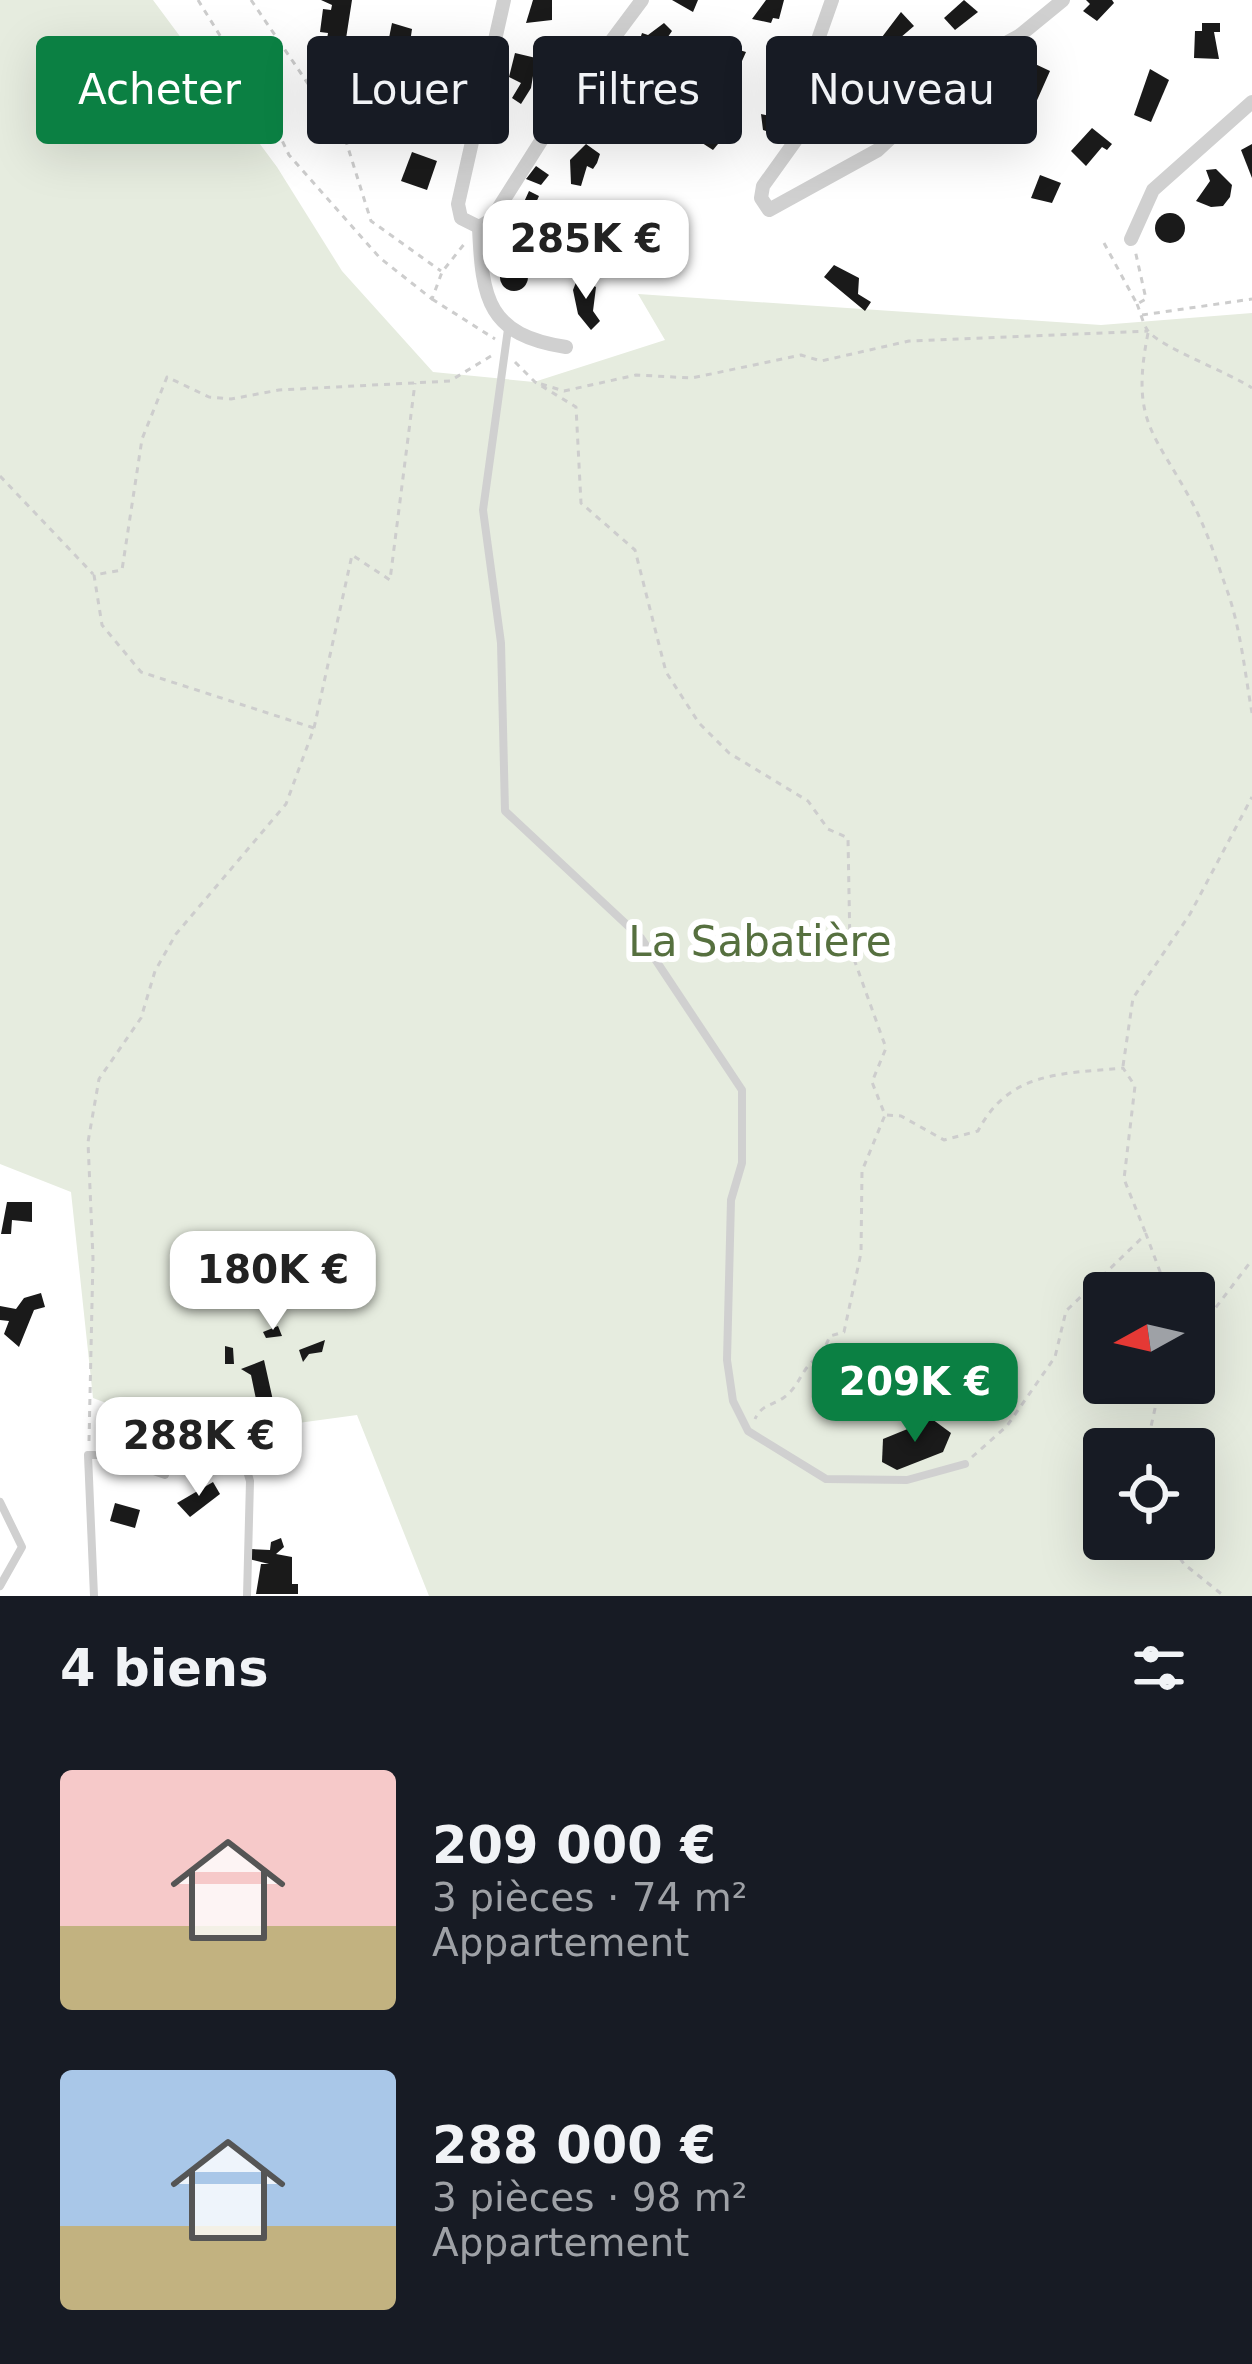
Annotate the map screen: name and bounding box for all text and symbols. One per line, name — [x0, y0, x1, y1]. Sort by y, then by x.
chip: Acheter — [36, 36, 283, 144]
chip: Louer — [307, 36, 509, 144]
chip: Filtres — [533, 36, 742, 144]
chip: Nouveau — [766, 36, 1037, 144]
pin: 285K € — [488, 200, 684, 302]
text: 285K € — [510, 216, 662, 261]
park label: La Sabatière — [628, 917, 892, 966]
pin: 180K € — [175, 1231, 371, 1333]
text: 180K € — [197, 1247, 349, 1292]
north arrow — [1083, 1272, 1215, 1404]
map controls — [1083, 1272, 1215, 1560]
pin: 209K € — [817, 1343, 1013, 1445]
text: 209K € — [839, 1359, 991, 1404]
pin: 288K € — [101, 1397, 297, 1499]
text: 288K € — [123, 1413, 275, 1458]
button: locate — [1083, 1428, 1215, 1560]
icon: filters — [1126, 1635, 1192, 1701]
text: 4 biens — [60, 1639, 268, 1698]
text: 209 000 € — [432, 1816, 716, 1875]
icon: home — [156, 1818, 300, 1962]
text: 3 pièces · 74 m² — [432, 1875, 747, 1920]
text: Appartement — [432, 1920, 689, 1965]
text: 288 000 € — [432, 2116, 716, 2175]
icon: home — [156, 2118, 300, 2262]
text: 3 pièces · 98 m² — [432, 2175, 747, 2220]
text: Appartement — [432, 2220, 689, 2265]

